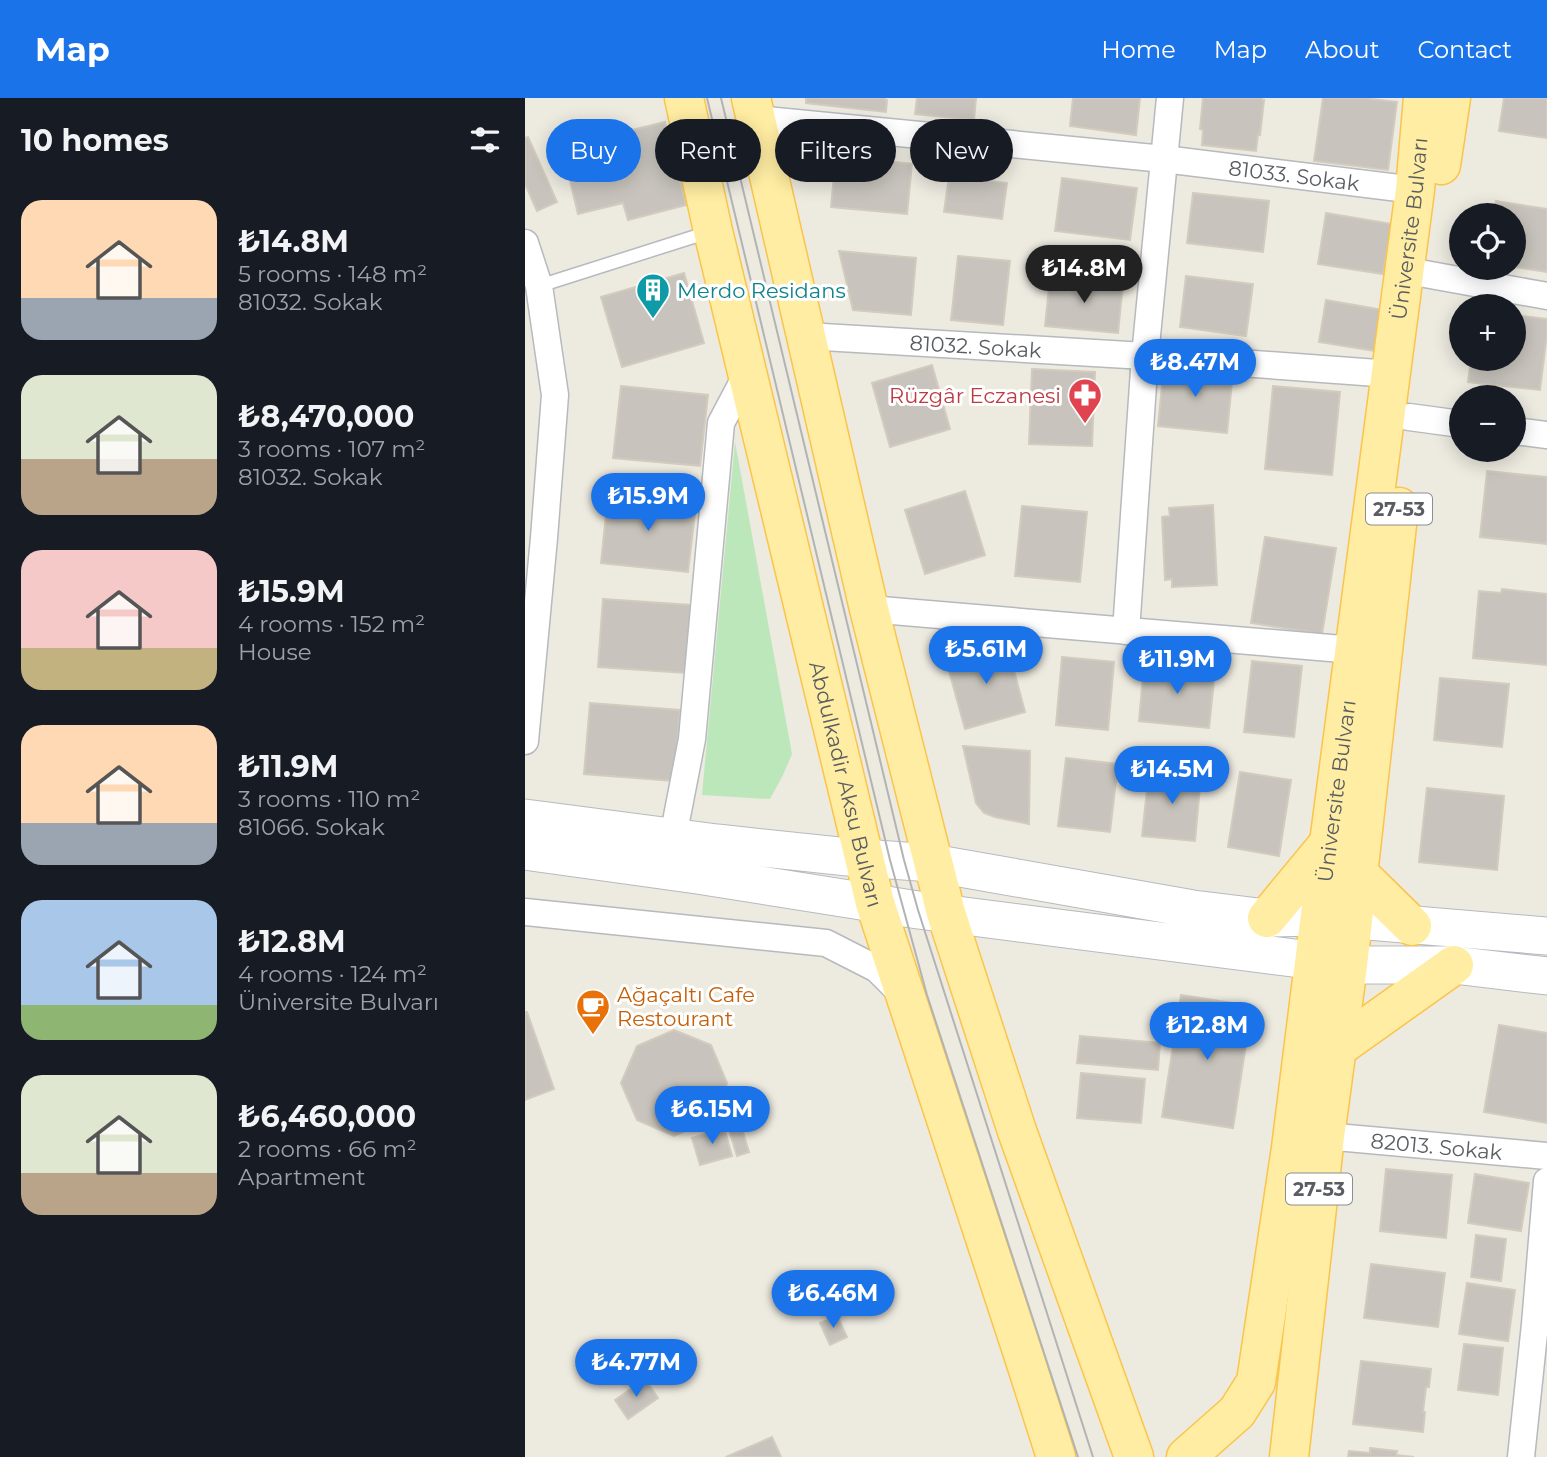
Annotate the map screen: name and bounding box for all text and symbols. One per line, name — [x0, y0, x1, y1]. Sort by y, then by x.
text: Map — [35, 29, 110, 69]
text: Home — [1101, 35, 1176, 64]
text: Map — [1214, 35, 1267, 64]
text: About — [1305, 35, 1379, 64]
text: Contact — [1417, 35, 1512, 64]
chip: Buy — [546, 119, 641, 182]
chip: Rent — [655, 119, 761, 182]
chip: Filters — [775, 119, 896, 182]
chip: New — [910, 119, 1013, 182]
icon: filters — [466, 121, 504, 159]
text: 10 homes — [21, 122, 169, 159]
street label: Üniversite Bulvarı — [1386, 136, 1432, 321]
street label: 81033. Sokak — [1227, 155, 1361, 196]
map controls — [1449, 203, 1526, 462]
button: locate — [1449, 203, 1526, 280]
text: ₺14.8M — [238, 223, 349, 260]
icon: home — [77, 228, 161, 312]
pin: ₺14.8M — [1027, 246, 1141, 305]
text: ₺14.8M — [1041, 254, 1127, 282]
text: 5 rooms · 148 m² — [238, 260, 427, 288]
building icon: Merdo Residans — [634, 271, 672, 320]
place label: Merdo Residans — [677, 278, 846, 303]
text: 81032. Sokak — [238, 288, 382, 316]
button: + — [1449, 294, 1526, 371]
street label: 81032. Sokak — [909, 330, 1043, 362]
pin: ₺8.47M — [1138, 340, 1252, 399]
text: ₺8.47M — [1150, 348, 1240, 376]
pharmacy icon: Rüzgâr Eczanesi — [1066, 376, 1104, 425]
place label: Rüzgâr Eczanesi — [889, 383, 1061, 408]
button: − — [1449, 385, 1526, 462]
text: ₺8,470,000 — [238, 398, 414, 435]
icon: home — [77, 403, 161, 487]
text: 3 rooms · 107 m² — [238, 435, 425, 463]
text: 81032. Sokak — [238, 463, 382, 491]
pin: ₺15.9M — [591, 474, 705, 533]
text: ₺15.9M — [607, 482, 689, 510]
road number: 27-53 — [1366, 494, 1432, 524]
text: ₺15.9M — [238, 573, 345, 610]
icon: home — [77, 578, 161, 662]
text: 4 rooms · 152 m² — [238, 610, 425, 638]
pin: ₺5.61M — [929, 626, 1043, 686]
text: ₺5.61M — [945, 635, 1027, 663]
pin: ₺11.9M — [1120, 636, 1234, 696]
text: House — [238, 638, 312, 666]
text: ₺11.9M — [1138, 645, 1216, 673]
street label: Abdulkadir Aksu Bulvarı — [805, 659, 888, 910]
street label: Üniversite Bulvarı — [1312, 698, 1360, 884]
pin: ₺14.5M — [1115, 746, 1229, 806]
text: ₺11.9M — [238, 748, 339, 785]
icon: home — [77, 753, 161, 837]
text: ₺14.5M — [1130, 755, 1214, 783]
text: 3 rooms · 110 m² — [238, 785, 420, 813]
text: 81066. Sokak — [238, 813, 385, 841]
text: ₺12.8M — [238, 923, 346, 960]
icon: home — [77, 928, 161, 1012]
text: 4 rooms · 124 m² — [238, 960, 427, 988]
place label: Ağaçaltı Cafe Restourant — [617, 982, 755, 1031]
cafe icon: Ağaçaltı Cafe Restourant — [574, 987, 612, 1036]
text: Üniversite Bulvarı — [238, 988, 439, 1016]
pin: ₺12.8M — [1150, 1002, 1264, 1062]
text: ₺12.8M — [1166, 1011, 1248, 1039]
pin: ₺6.15M — [655, 1086, 769, 1146]
text: ₺6.15M — [671, 1095, 753, 1123]
text: ₺6,460,000 — [238, 1098, 416, 1135]
icon: home — [77, 1103, 161, 1187]
street label: 82013. Sokak — [1370, 1128, 1504, 1164]
text: 2 rooms · 66 m² — [238, 1135, 417, 1163]
text: Apartment — [238, 1163, 366, 1191]
road number: 27-53 — [1286, 1174, 1352, 1204]
pin: ₺6.46M — [776, 1270, 890, 1330]
text: ₺6.46M — [788, 1279, 878, 1307]
pin: ₺4.77M — [579, 1340, 693, 1399]
text: ₺4.77M — [591, 1348, 681, 1376]

